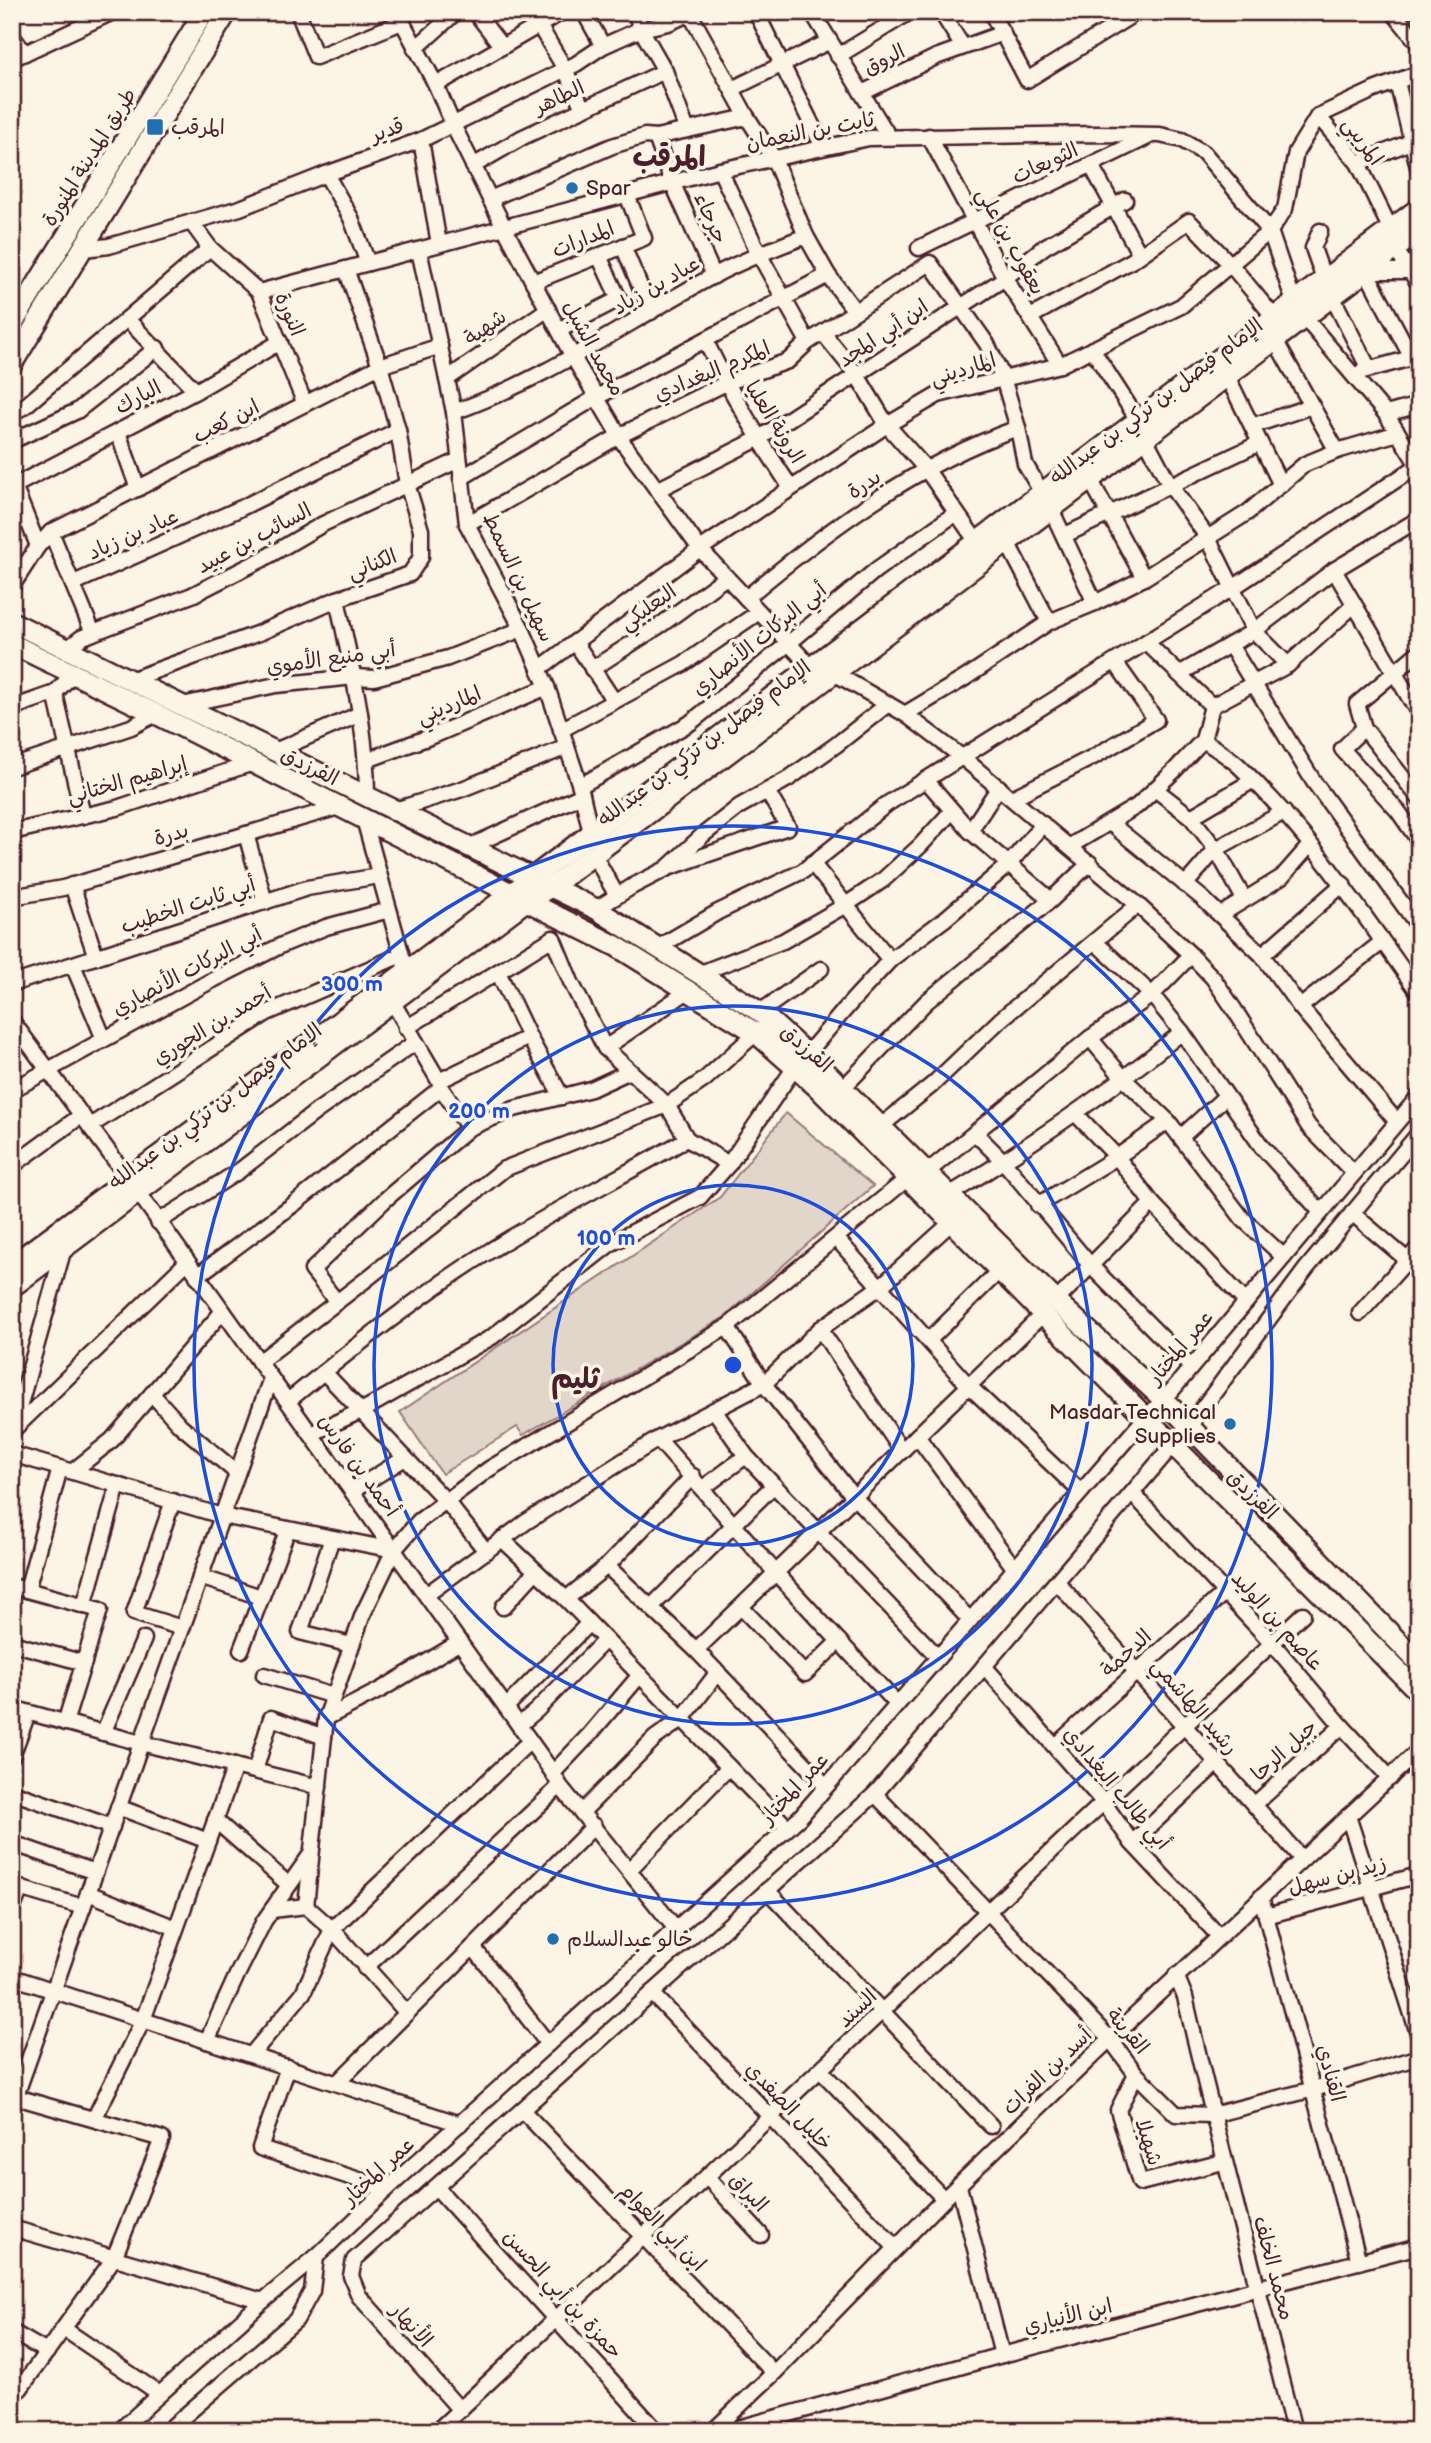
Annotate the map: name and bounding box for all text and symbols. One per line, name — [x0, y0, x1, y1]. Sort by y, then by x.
street label: الروق — [859, 39, 909, 80]
street label: الطاهر — [528, 75, 589, 121]
street label: طريق المدينة المنورة — [37, 84, 143, 232]
street label: ثابت بن النعمان — [744, 107, 877, 156]
street label: المريبي — [1332, 112, 1389, 174]
street label: قدير — [365, 113, 408, 149]
place label: المرقب — [171, 115, 225, 140]
marker: المرقب — [145, 117, 165, 137]
street label: الثويعات — [1008, 137, 1082, 190]
district label: المرقب — [632, 141, 706, 174]
place label: Spar — [586, 176, 631, 201]
marker: Spar — [564, 180, 580, 196]
street label: يعقوب بن علي — [966, 183, 1050, 302]
street label: جرجاء — [688, 189, 733, 248]
street label: المدارات — [548, 216, 618, 263]
street label: عباد بن زياد — [608, 251, 704, 320]
street label: النورة — [268, 289, 310, 340]
street label: ابن أبي المجد — [833, 294, 937, 378]
street label: محمد الشبل — [557, 296, 630, 401]
street label: شهية — [459, 304, 511, 351]
street label: الإمام فيصل بن تركي بن عبدالله — [1045, 313, 1272, 495]
street label: المكرم البغدادي — [650, 336, 775, 410]
street label: المارديني — [927, 348, 1001, 397]
street label: البارك — [111, 375, 166, 420]
street label: الرونة العليا — [739, 376, 810, 468]
street label: ابن كعب — [189, 394, 263, 449]
street label: بدرة — [843, 464, 886, 505]
street label: السائب بن عبيد — [193, 498, 316, 579]
street label: عباد بن زياد — [84, 503, 182, 565]
street label: سهيل بن السمط — [478, 508, 560, 646]
street label: الكناني — [344, 544, 403, 591]
street label: أبي البركات الأنصاري — [686, 576, 835, 706]
street label: البعلبكي — [615, 579, 685, 641]
street label: أبي منيع الأموي — [265, 635, 398, 686]
street label: الإمام فيصل بن تركي بن عبدالله — [593, 655, 820, 837]
street label: المارديني — [413, 681, 488, 736]
street label: الفرزدق — [277, 741, 343, 792]
street label: إبراهيم الختاني — [64, 751, 192, 815]
street label: بدرة — [151, 818, 192, 851]
street label: أبي ثابت الخطيب — [118, 872, 261, 945]
street label: أبي البركات الأنصاري — [107, 920, 269, 1027]
text: 300 m — [321, 972, 383, 997]
street label: أحمد بن الجوري — [148, 980, 277, 1072]
street label: الإمام فيصل بن تركي بن عبدالله — [104, 1018, 331, 1200]
street label: الفرزدق — [776, 1019, 838, 1078]
text: 200 m — [448, 1099, 510, 1124]
text: 100 m — [577, 1226, 635, 1251]
street label: عمر المختار — [1141, 1305, 1219, 1391]
centre of rings — [721, 1353, 745, 1377]
district label: ثليم — [551, 1363, 601, 1400]
place label: Masdar Technical Supplies — [1049, 1400, 1216, 1449]
street label: أحمد بن فارس — [313, 1409, 404, 1522]
marker: Masdar Technical Supplies — [1222, 1416, 1238, 1432]
street label: الفرزدق — [1222, 1464, 1283, 1525]
street label: عاصم بن الوليد — [1224, 1566, 1329, 1679]
street label: الدحمة — [1096, 1624, 1157, 1683]
street label: رشيد الهاشمي — [1141, 1653, 1243, 1764]
street label: جبل الرحا — [1246, 1714, 1322, 1786]
street label: أبي طالب البغدادي — [1053, 1722, 1175, 1859]
street label: عمر المختار — [753, 1747, 834, 1831]
street label: زيد بن سهل — [1285, 1850, 1389, 1901]
place label: خالو عبدالسلام — [567, 1927, 693, 1955]
marker: خالو عبدالسلام — [545, 1931, 561, 1947]
street label: السند — [832, 1984, 882, 2033]
street label: القرينة — [1101, 2003, 1154, 2060]
street label: أسد بن الفرات — [997, 2022, 1097, 2120]
street label: القنادي — [1309, 2042, 1350, 2105]
street label: خليل الصفدي — [739, 2057, 837, 2157]
street label: شهيلا — [1130, 2116, 1167, 2169]
street label: عمر المختار — [336, 2132, 420, 2212]
street label: البراق — [724, 2167, 773, 2217]
street label: ابن أبي العوام — [610, 2178, 711, 2281]
street label: محمد الخلف — [1248, 2213, 1299, 2323]
street label: حمزة بن أبي الحسن — [493, 2224, 627, 2368]
street label: ابن الأنباري — [1021, 2291, 1116, 2341]
street label: الأنهار — [384, 2295, 439, 2353]

